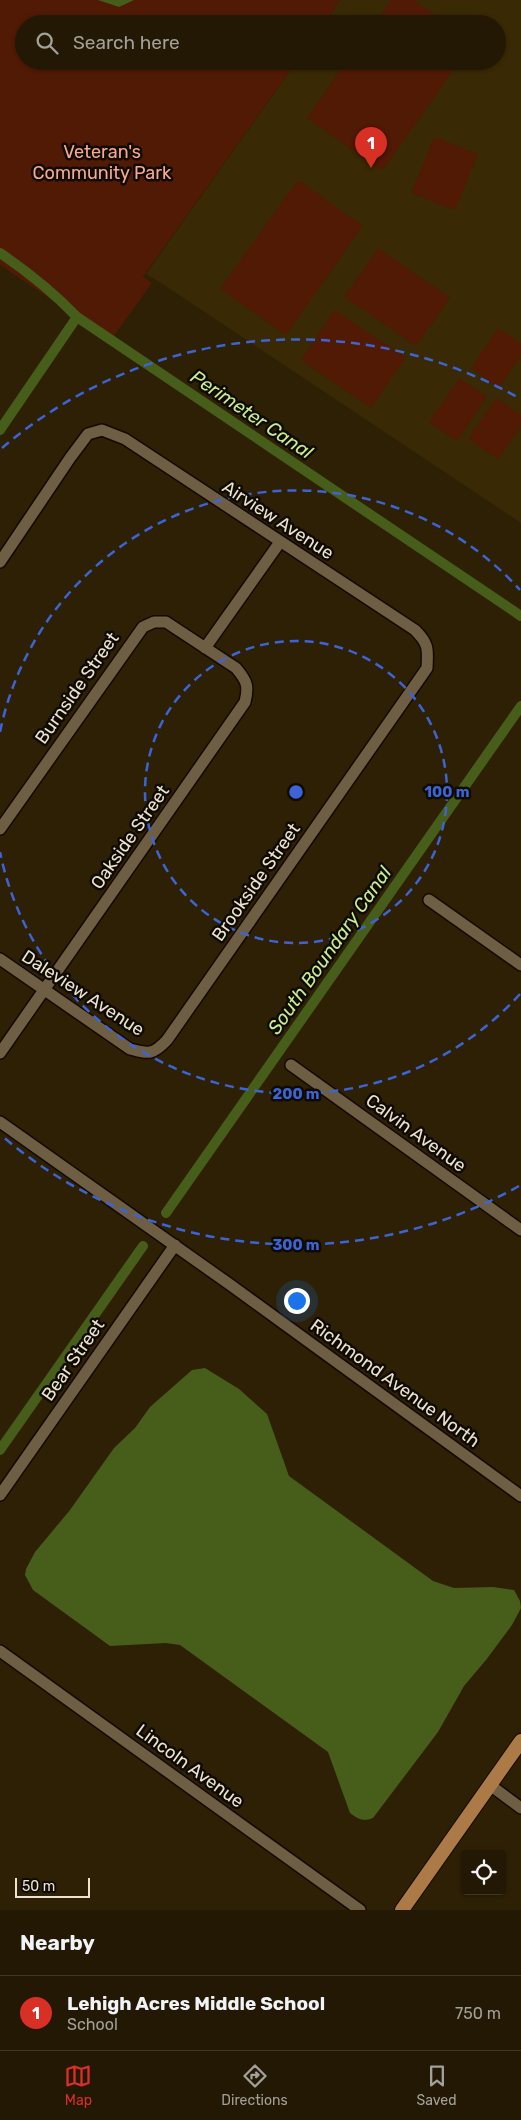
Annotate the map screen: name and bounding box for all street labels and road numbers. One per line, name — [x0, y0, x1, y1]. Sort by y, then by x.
street label: Airview Avenue — [218, 476, 338, 564]
street label: Burnside Street — [30, 628, 124, 748]
street label: Oakside Street — [86, 781, 174, 893]
street label: Brookside Street — [207, 819, 305, 945]
street label: Daleview Avenue — [18, 945, 148, 1041]
street label: Calvin Avenue — [362, 1089, 470, 1177]
street label: Richmond Avenue North — [306, 1314, 484, 1452]
street label: Bear Street — [37, 1315, 109, 1405]
street label: Lincoln Avenue — [132, 1720, 248, 1812]

